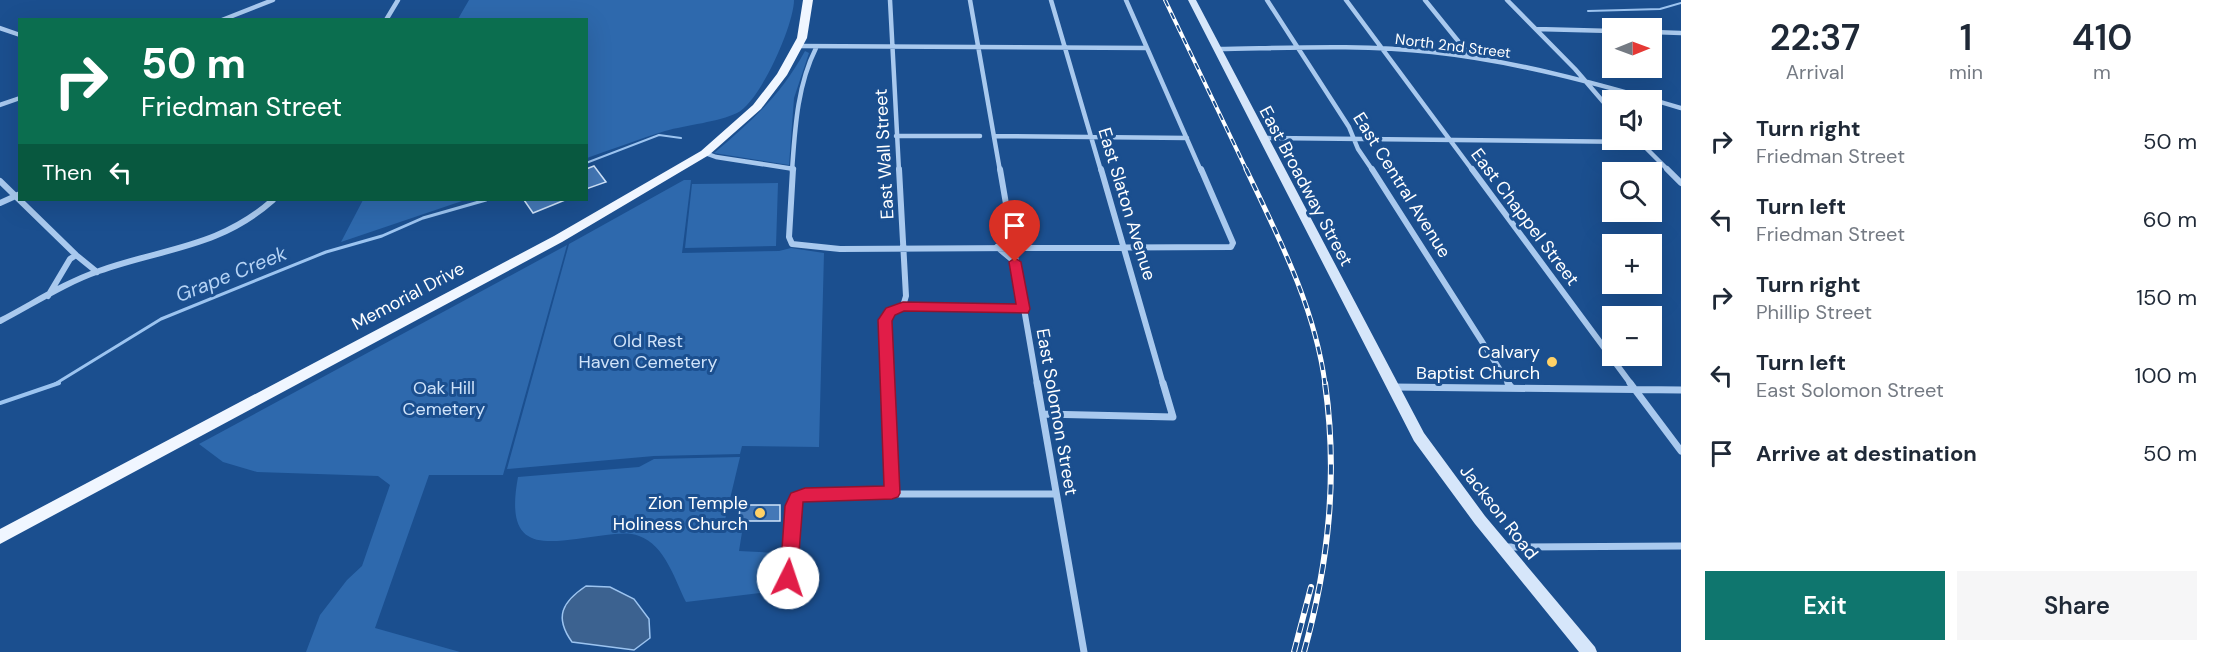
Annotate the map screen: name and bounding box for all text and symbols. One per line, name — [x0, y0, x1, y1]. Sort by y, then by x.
text: 22:37 — [1770, 14, 1860, 61]
text: 1 — [1960, 14, 1972, 61]
text: 410 — [2072, 14, 2132, 61]
north arrow — [1602, 18, 1662, 78]
map controls — [1602, 18, 1662, 366]
street label: North 2nd Street — [1394, 29, 1512, 63]
text: 50 m — [141, 36, 246, 91]
icon: right — [42, 42, 120, 120]
text: Arrival — [1786, 59, 1844, 85]
text: min — [1949, 59, 1983, 85]
text: m — [2093, 59, 2111, 85]
street label: East Wall Street — [869, 88, 899, 220]
text: Friedman Street — [141, 89, 342, 124]
button: sound — [1602, 90, 1662, 150]
street label: East Broadway Street — [1254, 102, 1358, 270]
street label: East Central Avenue — [1347, 108, 1457, 262]
text: Turn right — [1756, 114, 1861, 143]
street label: East Slaton Avenue — [1092, 125, 1162, 283]
icon: right — [1705, 125, 1738, 158]
text: 50 m — [2143, 127, 2197, 156]
street label: East Chappel Street — [1465, 143, 1585, 291]
text: Friedman Street — [1756, 143, 1905, 169]
icon: left — [104, 156, 137, 189]
text: Then — [42, 158, 92, 187]
button: search — [1602, 162, 1662, 222]
text: Turn left — [1756, 192, 1846, 221]
pin — [989, 200, 1040, 262]
icon: left — [1705, 203, 1738, 236]
text: 60 m — [2143, 205, 2197, 234]
icon: arrive — [998, 209, 1031, 242]
text: Friedman Street — [1756, 221, 1905, 247]
button: + — [1602, 234, 1662, 294]
water label: Grape Creek — [172, 240, 291, 308]
street label: Memorial Drive — [347, 256, 469, 336]
text: Turn right — [1756, 270, 1861, 299]
icon: right — [1705, 281, 1738, 314]
text: 150 m — [2136, 283, 2197, 312]
text: Phillip Street — [1756, 299, 1872, 325]
button: − — [1602, 306, 1662, 366]
street label: East Solomon Street — [1031, 327, 1083, 497]
park label: Old Rest Haven Cemetery — [579, 329, 717, 374]
place label: Calvary Baptist Church — [1416, 340, 1540, 385]
text: Turn left — [1756, 348, 1846, 377]
marker: Calvary Baptist Church — [1545, 355, 1559, 369]
icon: left — [1705, 359, 1738, 392]
text: 100 m — [2135, 361, 2197, 390]
park label: Oak Hill Cemetery — [403, 376, 485, 421]
text: East Solomon Street — [1756, 377, 1944, 403]
icon: arrive — [1705, 437, 1738, 470]
text: Arrive at destination — [1756, 439, 1977, 468]
text: 50 m — [2143, 439, 2197, 468]
street label: Jackson Road — [1454, 460, 1544, 564]
place label: Zion Temple Holiness Church — [613, 491, 748, 536]
marker: Zion Temple Holiness Church — [753, 506, 767, 520]
position arrow — [756, 546, 820, 610]
button: Exit — [1705, 571, 1945, 640]
button: Share — [1957, 571, 2197, 640]

